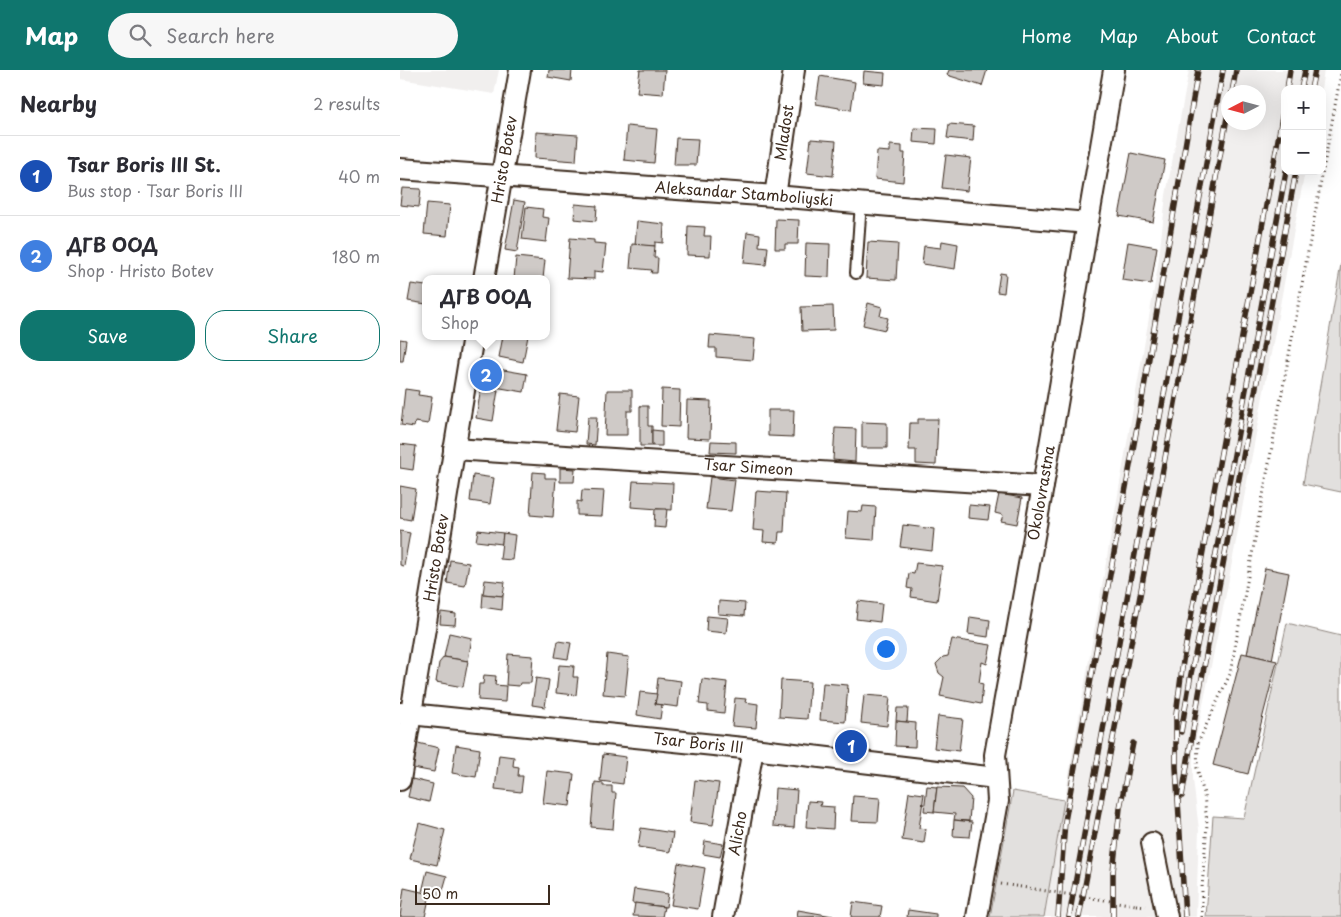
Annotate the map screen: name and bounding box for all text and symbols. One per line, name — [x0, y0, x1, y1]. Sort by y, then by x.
search box — [108, 13, 458, 58]
text: Map — [25, 17, 78, 53]
icon: search — [126, 21, 154, 49]
text: Search here — [166, 21, 275, 49]
text: Home — [1021, 22, 1071, 49]
text: Map — [1099, 22, 1138, 49]
text: About — [1166, 22, 1218, 49]
text: Contact — [1246, 22, 1316, 49]
north arrow — [1221, 85, 1266, 130]
map controls — [1281, 85, 1326, 175]
button: + — [1281, 85, 1326, 130]
text: Nearby — [20, 87, 97, 119]
text: 2 results — [313, 91, 380, 115]
street label: Mladost — [767, 103, 799, 162]
street label: Hristo Botev — [484, 113, 522, 205]
button: − — [1281, 130, 1326, 175]
text: Tsar Boris III St. — [67, 150, 221, 178]
text: 1 — [32, 164, 40, 188]
text: 40 m — [338, 164, 380, 188]
street label: Aleksandar Stamboliyski — [654, 174, 834, 211]
text: Bus stop · Tsar Boris III — [67, 178, 243, 202]
text: ДГВ ООД — [67, 230, 158, 258]
text: 2 — [30, 244, 42, 268]
text: 180 m — [332, 244, 380, 268]
text: Shop · Hristo Botev — [67, 258, 214, 282]
popup — [422, 275, 550, 340]
text: ДГВ ООД — [441, 282, 531, 310]
button: Save — [20, 310, 195, 361]
button: Share — [205, 310, 380, 361]
text: Shop — [441, 310, 479, 334]
pin: 2 — [470, 356, 502, 394]
street label: Okolovrastna — [1020, 443, 1060, 542]
street label: Tsar Simeon — [703, 452, 794, 480]
street label: Hristo Botev — [416, 512, 454, 603]
your location — [873, 636, 899, 662]
street label: Tsar Boris III — [652, 726, 745, 758]
pin: 1 — [835, 727, 867, 765]
street label: Alicho — [721, 809, 752, 857]
scale bar — [415, 882, 550, 905]
text: 50 m — [422, 883, 458, 904]

